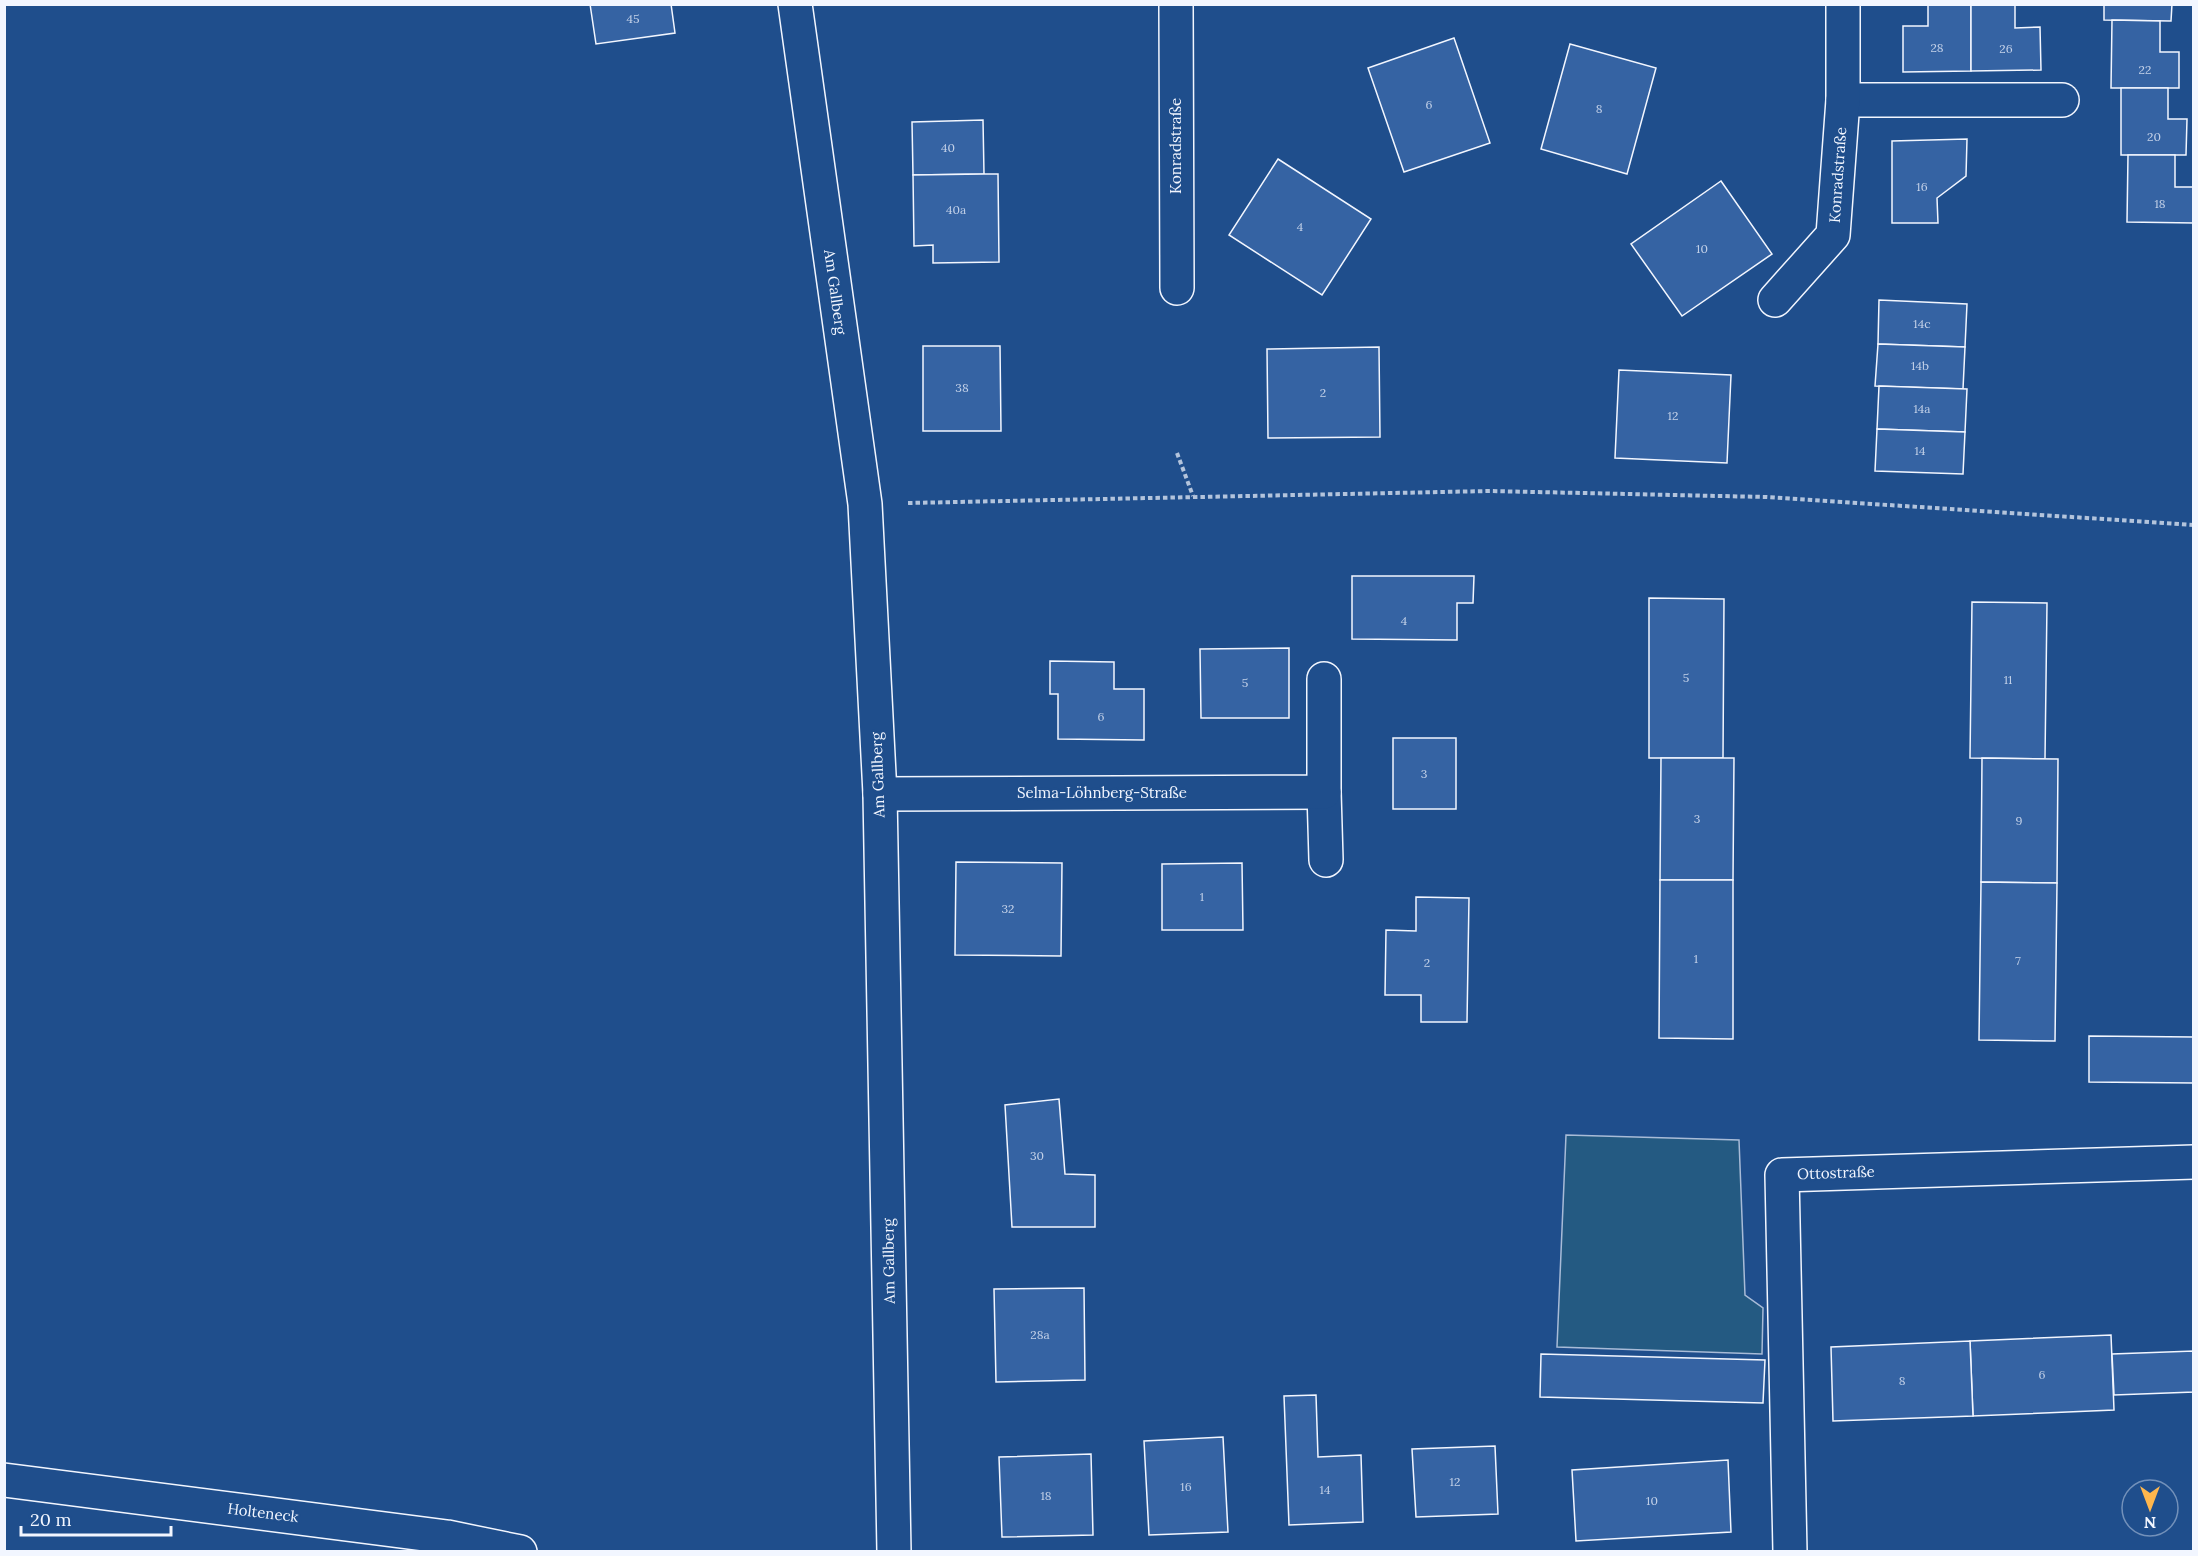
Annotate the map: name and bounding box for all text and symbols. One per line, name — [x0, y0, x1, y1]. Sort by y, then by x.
house number: 45 — [626, 11, 640, 26]
house number: 28 — [1930, 40, 1944, 55]
house number: 26 — [1999, 41, 2013, 56]
house number: 22 — [2139, 62, 2151, 77]
house number: 6 — [1426, 97, 1433, 112]
street label: Konradstraße — [1166, 98, 1185, 194]
house number: 8 — [1596, 101, 1603, 116]
street label: Konradstraße — [1825, 126, 1850, 224]
house number: 20 — [2147, 129, 2161, 144]
house number: 40 — [941, 140, 955, 155]
house number: 16 — [1916, 179, 1928, 194]
house number: 18 — [2154, 196, 2166, 211]
house number: 40a — [946, 202, 966, 217]
house number: 4 — [1297, 219, 1304, 234]
house number: 10 — [1696, 241, 1708, 256]
street label: Am Gallberg — [820, 247, 851, 336]
house number: 14c — [1913, 316, 1931, 331]
house number: 14b — [1911, 358, 1929, 373]
house number: 38 — [955, 380, 969, 395]
house number: 2 — [1320, 385, 1326, 400]
house number: 14a — [1913, 401, 1931, 416]
house number: 12 — [1668, 408, 1678, 423]
house number: 14 — [1915, 443, 1926, 458]
house number: 4 — [1401, 613, 1408, 628]
house number: 5 — [1683, 670, 1689, 685]
house number: 11 — [2004, 672, 2012, 687]
house number: 5 — [1242, 675, 1248, 690]
house number: 6 — [1098, 709, 1105, 724]
street label: Am Gallberg — [866, 731, 889, 819]
house number: 3 — [1421, 766, 1428, 781]
street label: Selma-Löhnberg-Straße — [1017, 783, 1187, 802]
house number: 3 — [1694, 811, 1701, 826]
house number: 9 — [2016, 813, 2023, 828]
house number: 1 — [1200, 889, 1204, 904]
house number: 32 — [1001, 901, 1015, 916]
house number: 1 — [1694, 951, 1698, 966]
house number: 7 — [2015, 953, 2021, 968]
house number: 2 — [1424, 955, 1430, 970]
house number: 30 — [1030, 1148, 1044, 1163]
street label: Ottostraße — [1797, 1162, 1875, 1183]
street label: Am Gallberg — [878, 1217, 899, 1305]
house number: 28a — [1030, 1327, 1050, 1342]
house number: 6 — [2039, 1367, 2046, 1382]
house number: 8 — [1899, 1373, 1906, 1388]
house number: 12 — [1450, 1474, 1460, 1489]
north arrow — [2120, 1478, 2180, 1538]
house number: 16 — [1180, 1479, 1192, 1494]
house number: 14 — [1320, 1482, 1331, 1497]
house number: 18 — [1040, 1488, 1052, 1503]
house number: 10 — [1646, 1493, 1658, 1508]
scale bar — [21, 1499, 171, 1537]
street label: Holteneck — [226, 1499, 300, 1526]
text: 20 m — [30, 1508, 72, 1531]
text: N — [2144, 1513, 2156, 1533]

